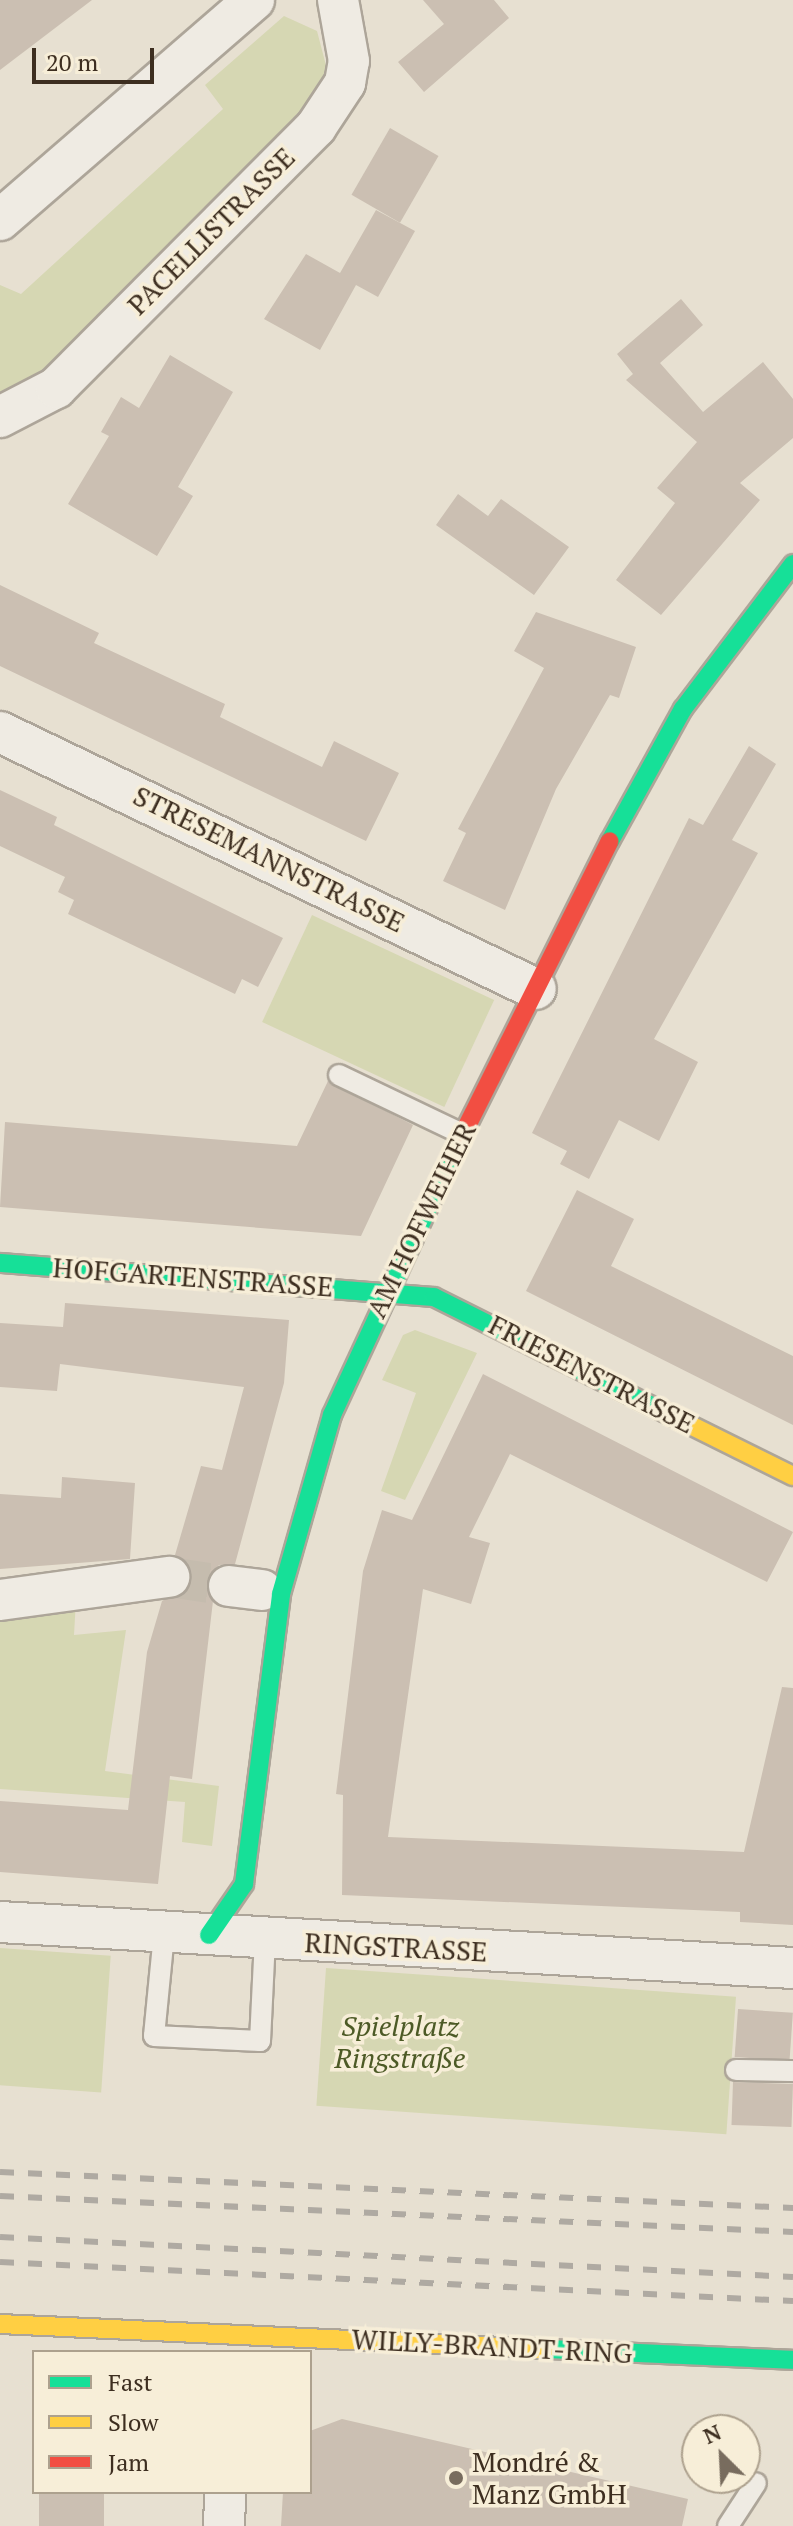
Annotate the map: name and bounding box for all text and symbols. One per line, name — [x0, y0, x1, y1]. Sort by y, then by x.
scale bar — [36, 32, 158, 82]
text: 20 m — [46, 46, 98, 78]
street label: PACELLISTRASSE — [120, 140, 302, 322]
street label: STRESEMANNSTRASSE — [128, 779, 410, 939]
street label: AM HOFWEIHER — [359, 1117, 483, 1323]
street label: HOFGARTENSTRASSE — [52, 1250, 334, 1304]
street label: FRIESENSTRASSE — [483, 1308, 701, 1440]
street label: RINGSTRASSE — [304, 1925, 488, 1969]
park label: Spielplatz Ringstraße — [334, 2009, 466, 2075]
street label: WILLY-BRANDT-RING — [351, 2322, 633, 2370]
legend — [32, 2350, 312, 2494]
text: Fast — [108, 2366, 152, 2398]
text: Slow — [108, 2406, 159, 2438]
north arrow — [681, 2414, 761, 2494]
text: N — [698, 2417, 725, 2450]
place label: Mondré & Manz GmbH — [472, 2445, 627, 2511]
text: Jam — [108, 2446, 149, 2478]
marker: Mondré & Manz GmbH — [447, 2469, 465, 2487]

